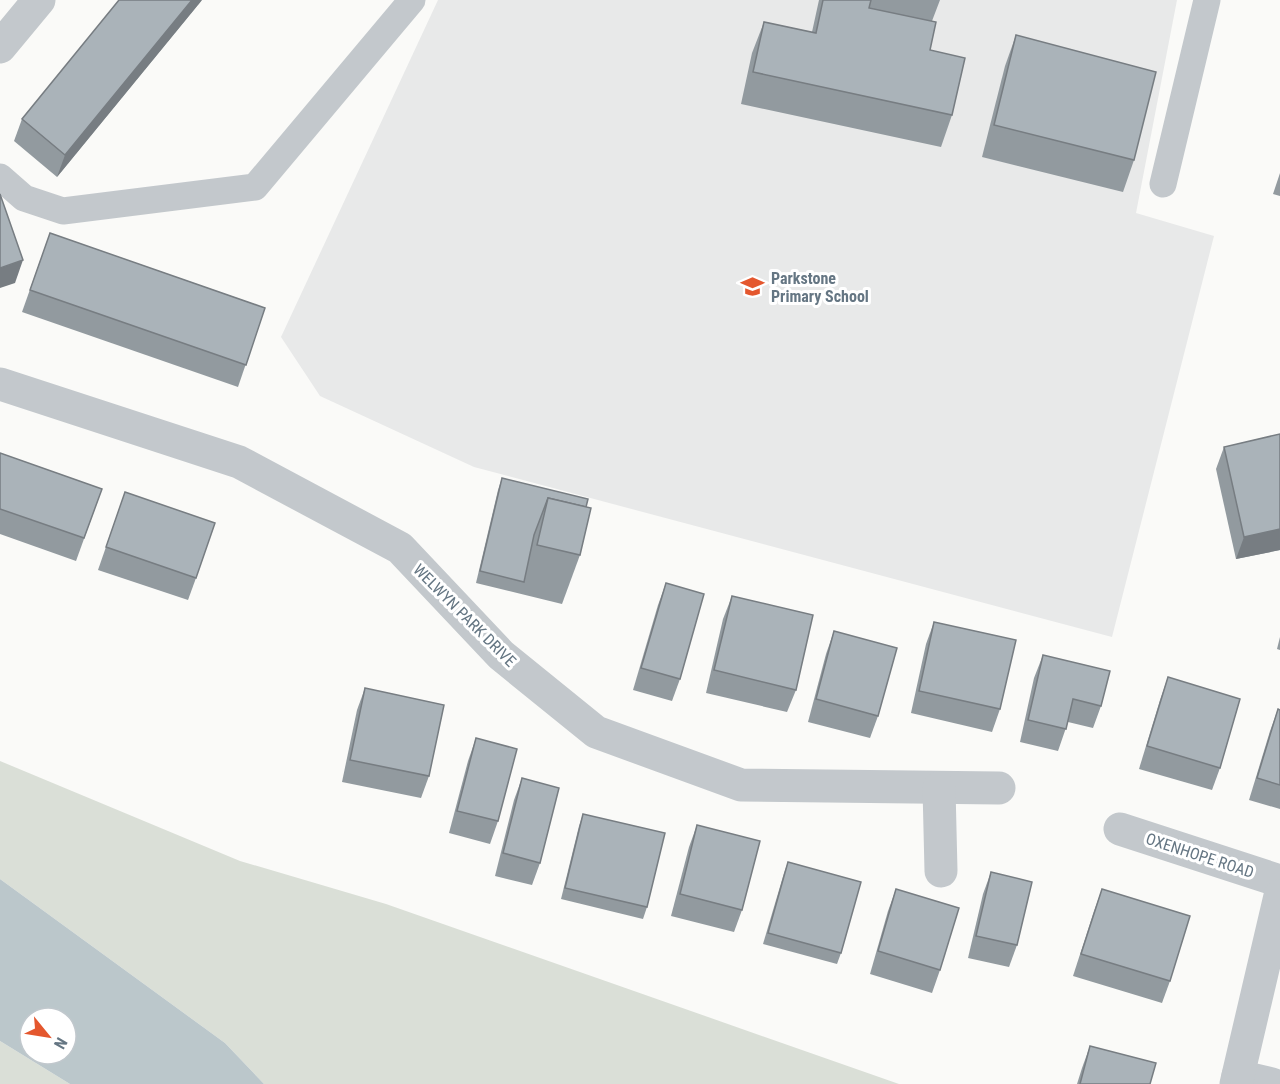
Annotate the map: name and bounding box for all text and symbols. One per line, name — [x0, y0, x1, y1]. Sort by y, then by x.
place label: Parkstone Primary School — [771, 269, 869, 306]
school or university icon: Parkstone Primary School — [740, 274, 766, 300]
street label: WELWYN PARK DRIVE — [409, 560, 520, 671]
street label: OXENHOPE ROAD — [1143, 829, 1256, 882]
north arrow — [18, 1006, 78, 1066]
text: N — [50, 1034, 71, 1052]

